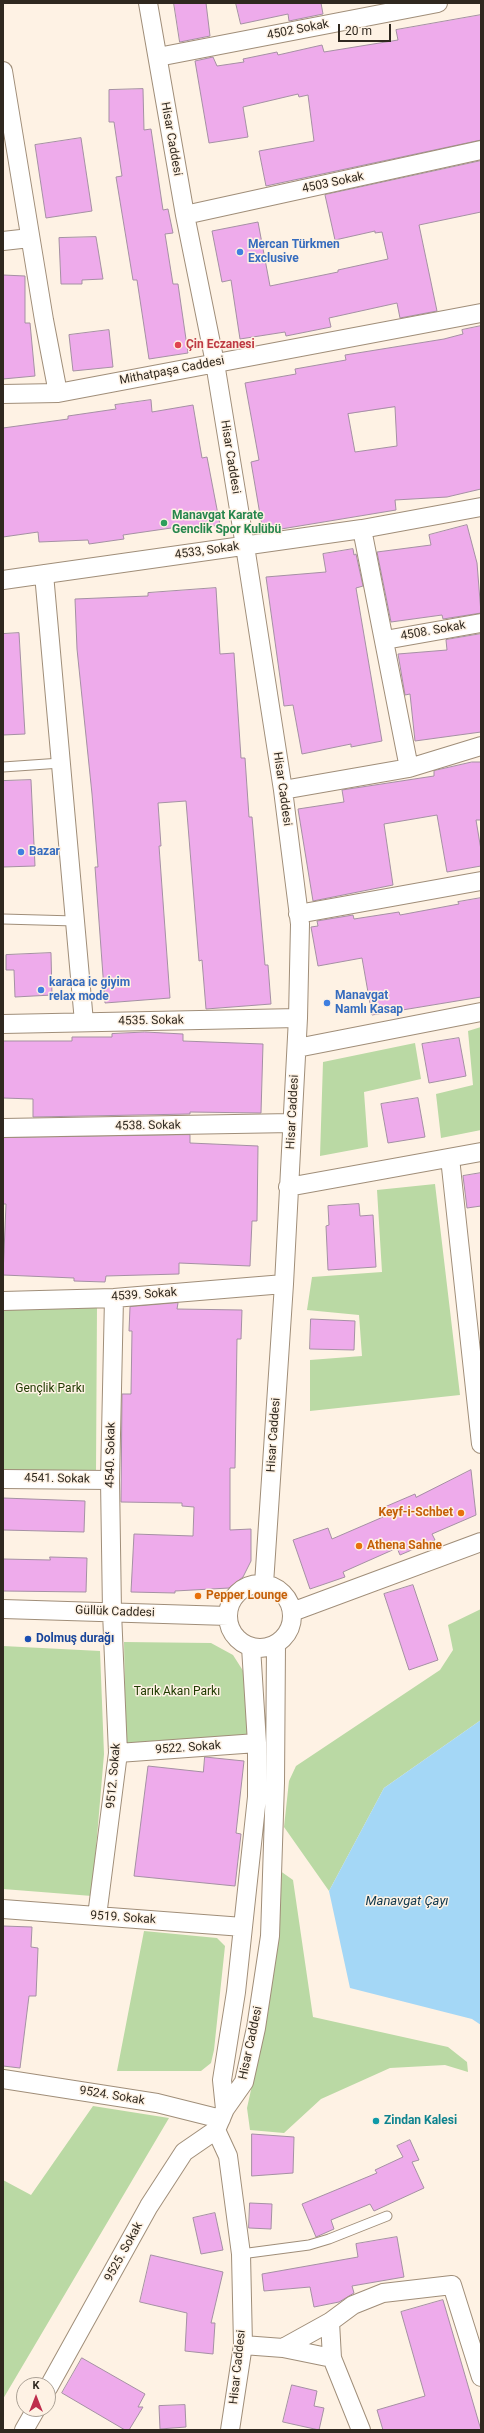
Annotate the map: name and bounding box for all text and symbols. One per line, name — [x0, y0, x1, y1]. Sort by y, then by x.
scale bar — [340, 16, 393, 42]
street label: 4502 Sokak — [266, 17, 330, 43]
text: 20 m — [345, 24, 372, 38]
street label: Hisar Caddesi — [157, 101, 185, 177]
street label: 4503 Sokak — [301, 169, 365, 197]
place label: Mercan Türkmen Exclusive — [248, 238, 340, 266]
marker: Mercan Türkmen Exclusive — [235, 247, 245, 257]
place label: Çin Eczanesi — [186, 338, 255, 352]
marker: Çin Eczanesi — [173, 340, 183, 350]
street label: Mithatpaşa Caddesi — [118, 354, 226, 388]
street label: Hisar Caddesi — [217, 419, 243, 495]
place label: Manavgat Karate Genclik Spor Kulübü — [172, 509, 281, 537]
marker: Manavgat Karate Genclik Spor Kulübü — [159, 518, 169, 528]
street label: 4533, Sokak — [174, 539, 240, 563]
street label: 4508. Sokak — [399, 618, 467, 644]
street label: Hisar Caddesi — [270, 751, 294, 827]
place label: Bazar — [29, 845, 60, 859]
marker: Bazar — [16, 847, 26, 857]
place label: karaca ic giyim relax mode — [49, 976, 130, 1004]
marker: karaca ic giyim relax mode — [36, 985, 46, 995]
place label: Manavgat Namlı Kasap — [335, 989, 403, 1017]
marker: Manavgat Namlı Kasap — [322, 998, 332, 1008]
street label: 4535. Sokak — [118, 1013, 184, 1029]
street label: Hisar Caddesi — [284, 1074, 302, 1150]
street label: 4538. Sokak — [115, 1118, 181, 1134]
street label: 4539. Sokak — [111, 1286, 177, 1304]
park label: Gençlik Parkı — [15, 1382, 85, 1396]
street label: Hisar Caddesi — [264, 1397, 284, 1473]
street label: 4540. Sokak — [103, 1422, 119, 1488]
street label: 4541. Sokak — [24, 1471, 90, 1487]
place label: Keyf-i-Schbet — [378, 1506, 453, 1520]
marker: Keyf-i-Schbet — [456, 1508, 466, 1518]
place label: Athena Sahne — [367, 1539, 442, 1553]
marker: Athena Sahne — [354, 1541, 364, 1551]
place label: Pepper Lounge — [206, 1589, 288, 1603]
marker: Pepper Lounge — [193, 1591, 203, 1601]
street label: Güllük Caddesi — [75, 1603, 155, 1621]
place label: Dolmuş durağı — [36, 1632, 114, 1646]
marker: Dolmuş durağı — [23, 1634, 33, 1644]
park label: Tarık Akan Parkı — [134, 1685, 220, 1699]
street label: 9522. Sokak — [155, 1739, 221, 1757]
street label: 9512. Sokak — [104, 1743, 124, 1809]
water label: Manavgat Çayı — [366, 1894, 448, 1910]
street label: 9519. Sokak — [90, 1909, 156, 1927]
street label: Hisar Caddesi — [236, 2005, 266, 2081]
street label: 9524. Sokak — [78, 2084, 146, 2108]
place label: Zindan Kalesi — [384, 2114, 457, 2128]
marker: Zindan Kalesi — [371, 2116, 381, 2126]
street label: 9525. Sokak — [102, 2220, 146, 2284]
street label: Hisar Caddesi — [227, 2329, 249, 2405]
north arrow — [16, 2377, 56, 2417]
text: K — [33, 2379, 40, 2392]

